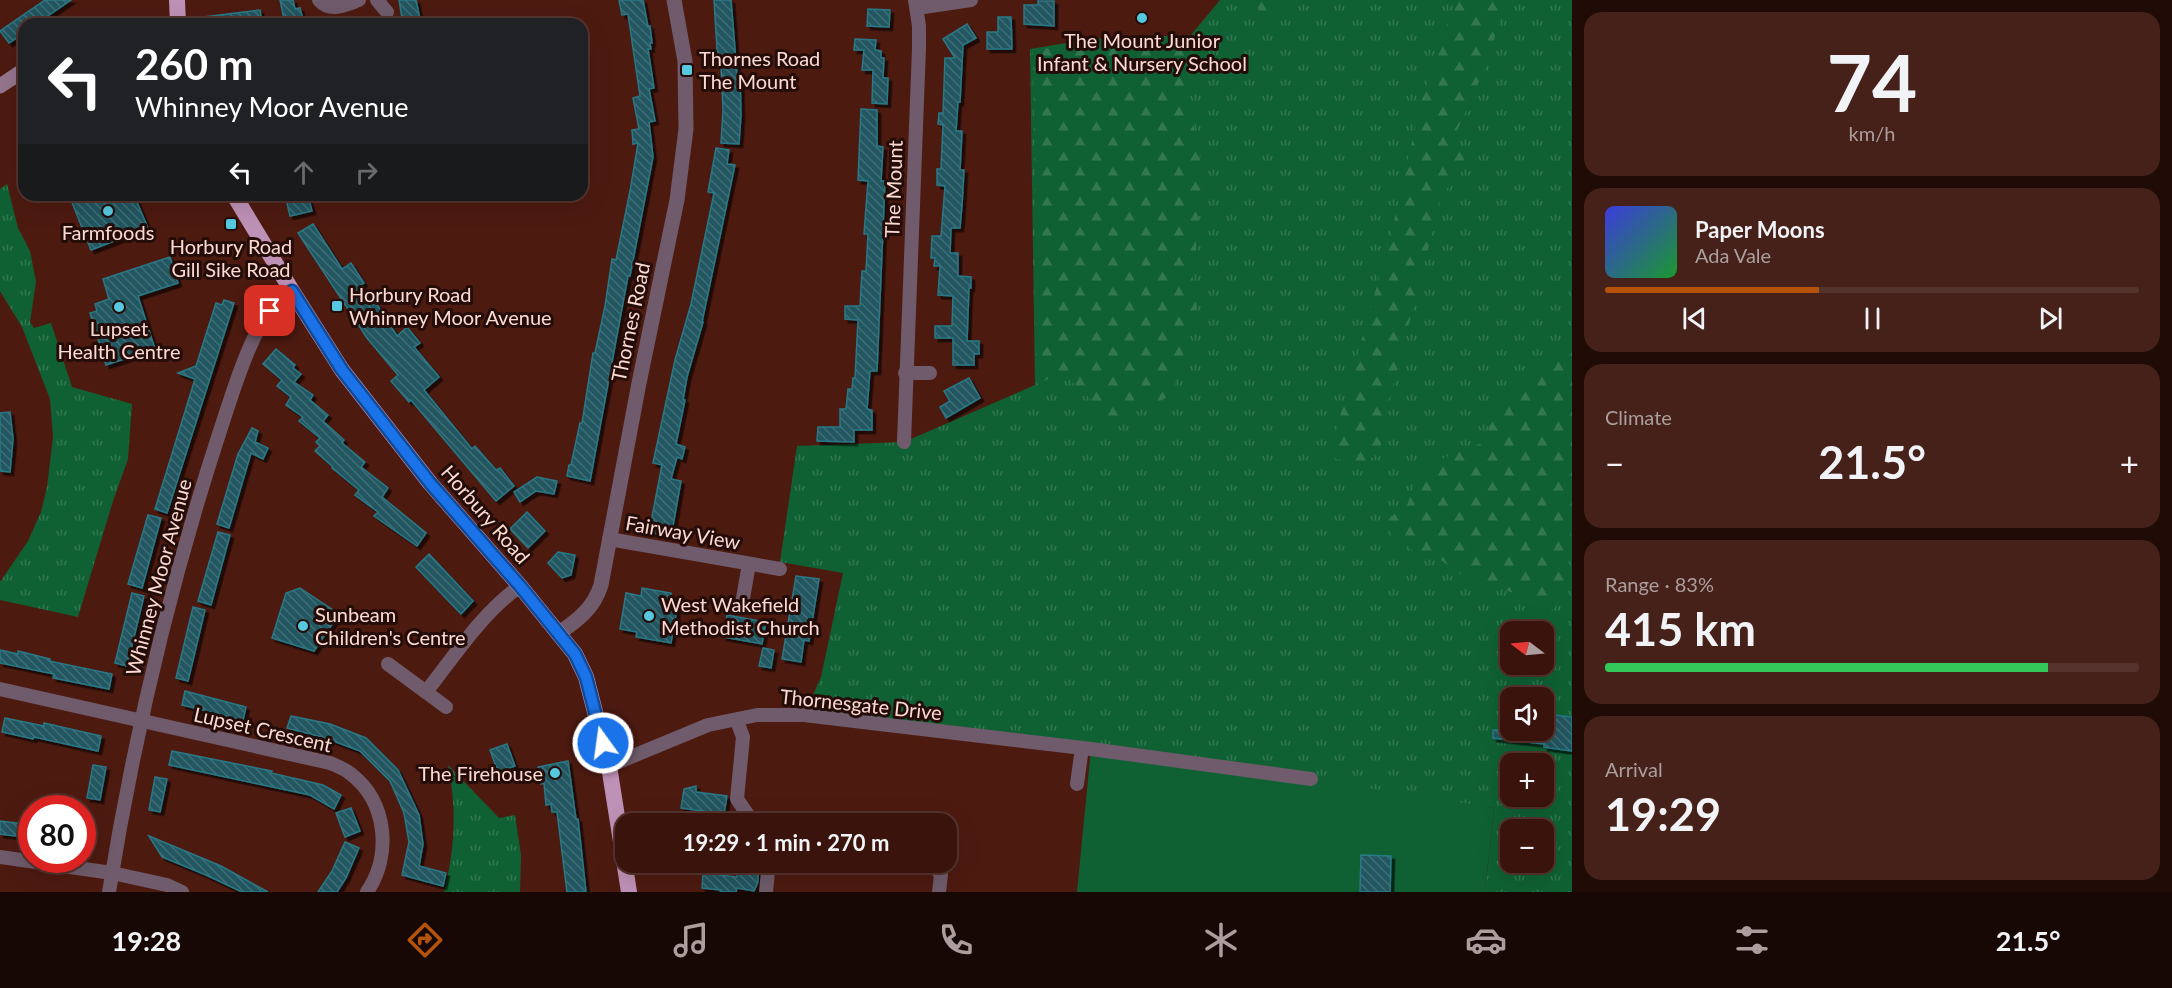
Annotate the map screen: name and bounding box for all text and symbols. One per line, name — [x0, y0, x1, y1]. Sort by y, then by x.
marker: The Mount Junior Infant & Nursery School — [1135, 11, 1149, 25]
place label: The Mount Junior Infant & Nursery School — [1037, 28, 1247, 75]
text: 74 — [1827, 35, 1917, 129]
text: 260 m — [135, 39, 253, 89]
icon: left — [36, 42, 114, 120]
place label: Thornes Road The Mount — [699, 46, 820, 93]
marker: Thornes Road The Mount — [680, 63, 694, 77]
text: Whinney Moor Avenue — [135, 90, 409, 123]
text: km/h — [1849, 121, 1895, 145]
street label: The Mount — [879, 140, 907, 238]
icon: left — [224, 156, 257, 189]
icon: ahead — [287, 156, 320, 189]
icon: right — [350, 156, 383, 189]
marker: Farmfoods — [101, 204, 115, 218]
text: Paper Moons — [1695, 216, 1825, 243]
marker: Horbury Road Gill Sike Road — [224, 217, 238, 231]
place label: Farmfoods — [62, 220, 154, 244]
place label: Horbury Road Gill Sike Road — [170, 234, 292, 281]
text: Ada Vale — [1695, 243, 1771, 267]
street label: Thornes Road — [606, 260, 654, 384]
place label: Horbury Road Whinney Moor Avenue — [349, 282, 552, 329]
pin — [244, 285, 295, 336]
icon: arrive — [253, 294, 286, 327]
marker: Horbury Road Whinney Moor Avenue — [330, 299, 344, 313]
marker: Lupset Health Centre — [112, 300, 126, 314]
icon: previous — [1678, 302, 1711, 335]
icon: pause — [1856, 302, 1889, 335]
icon: next — [2034, 302, 2067, 335]
place label: Lupset Health Centre — [58, 316, 180, 363]
text: Climate — [1605, 405, 1672, 429]
text: 21.5° — [1818, 435, 1926, 489]
text: − — [1605, 443, 1624, 483]
text: + — [2120, 443, 2139, 483]
street label: Horbury Road — [437, 460, 535, 568]
street label: Whinney Moor Avenue — [120, 476, 196, 678]
street label: Fairway View — [624, 510, 742, 554]
text: Range · 83% — [1605, 572, 1714, 596]
place label: West Wakefield Methodist Church — [661, 592, 820, 639]
place label: Sunbeam Children's Centre — [315, 602, 466, 649]
text: 415 km — [1605, 602, 1756, 656]
marker: West Wakefield Methodist Church — [642, 609, 656, 623]
marker: Sunbeam Children's Centre — [296, 619, 310, 633]
north arrow — [1500, 621, 1554, 675]
map controls — [1500, 621, 1554, 873]
street label: Thornesgate Drive — [779, 684, 943, 724]
button: sound — [1500, 687, 1554, 741]
street label: Lupset Crescent — [192, 701, 334, 757]
position arrow — [571, 711, 635, 775]
button: + — [1500, 753, 1554, 807]
text: Arrival — [1605, 757, 1663, 781]
place label: The Firehouse — [418, 761, 543, 785]
marker: The Firehouse — [548, 766, 562, 780]
text: 19:29 — [1605, 787, 1721, 841]
speed limit sign: 80 — [18, 795, 96, 873]
button: − — [1500, 819, 1554, 873]
text: 19:29 · 1 min · 270 m — [683, 829, 889, 856]
icon: directions — [404, 919, 446, 961]
icon: music — [670, 919, 712, 961]
icon: phone — [935, 919, 977, 961]
icon: climate — [1200, 919, 1242, 961]
icon: car — [1465, 919, 1507, 961]
icon: filters — [1731, 919, 1773, 961]
text: 19:28 — [112, 924, 181, 957]
text: 21.5° — [1996, 924, 2060, 957]

